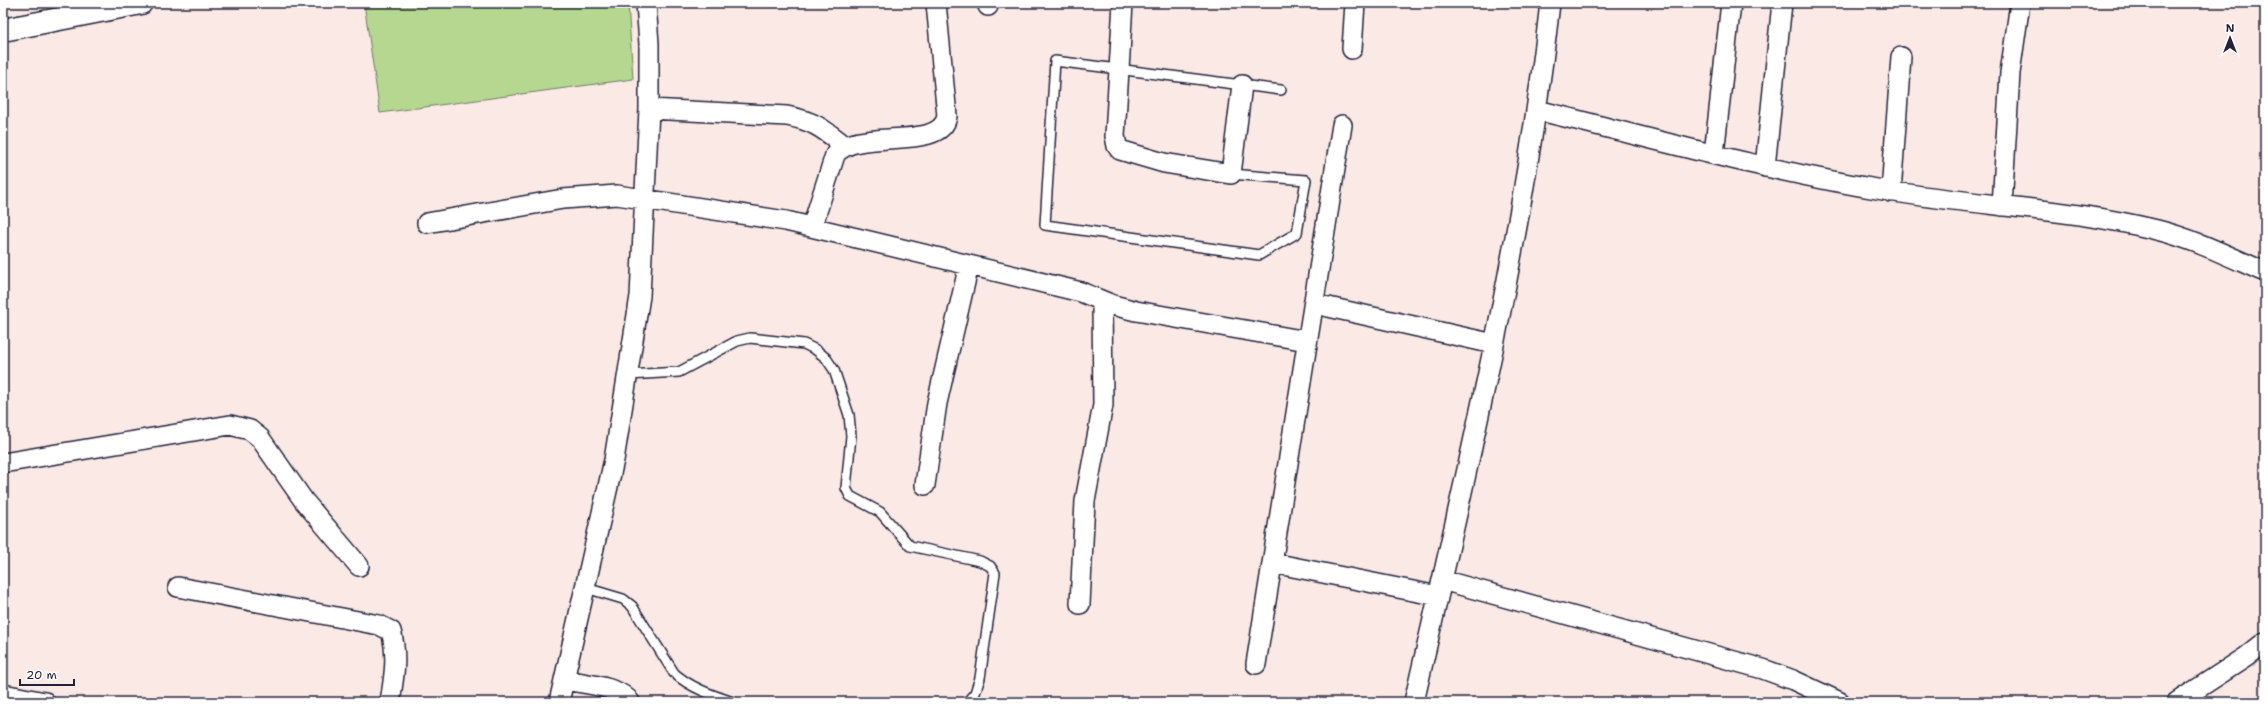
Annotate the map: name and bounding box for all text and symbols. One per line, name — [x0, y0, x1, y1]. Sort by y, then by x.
north arrow — [2210, 18, 2250, 58]
text: N — [2226, 21, 2235, 36]
scale bar — [20, 661, 74, 687]
text: 20 m — [26, 667, 57, 683]

